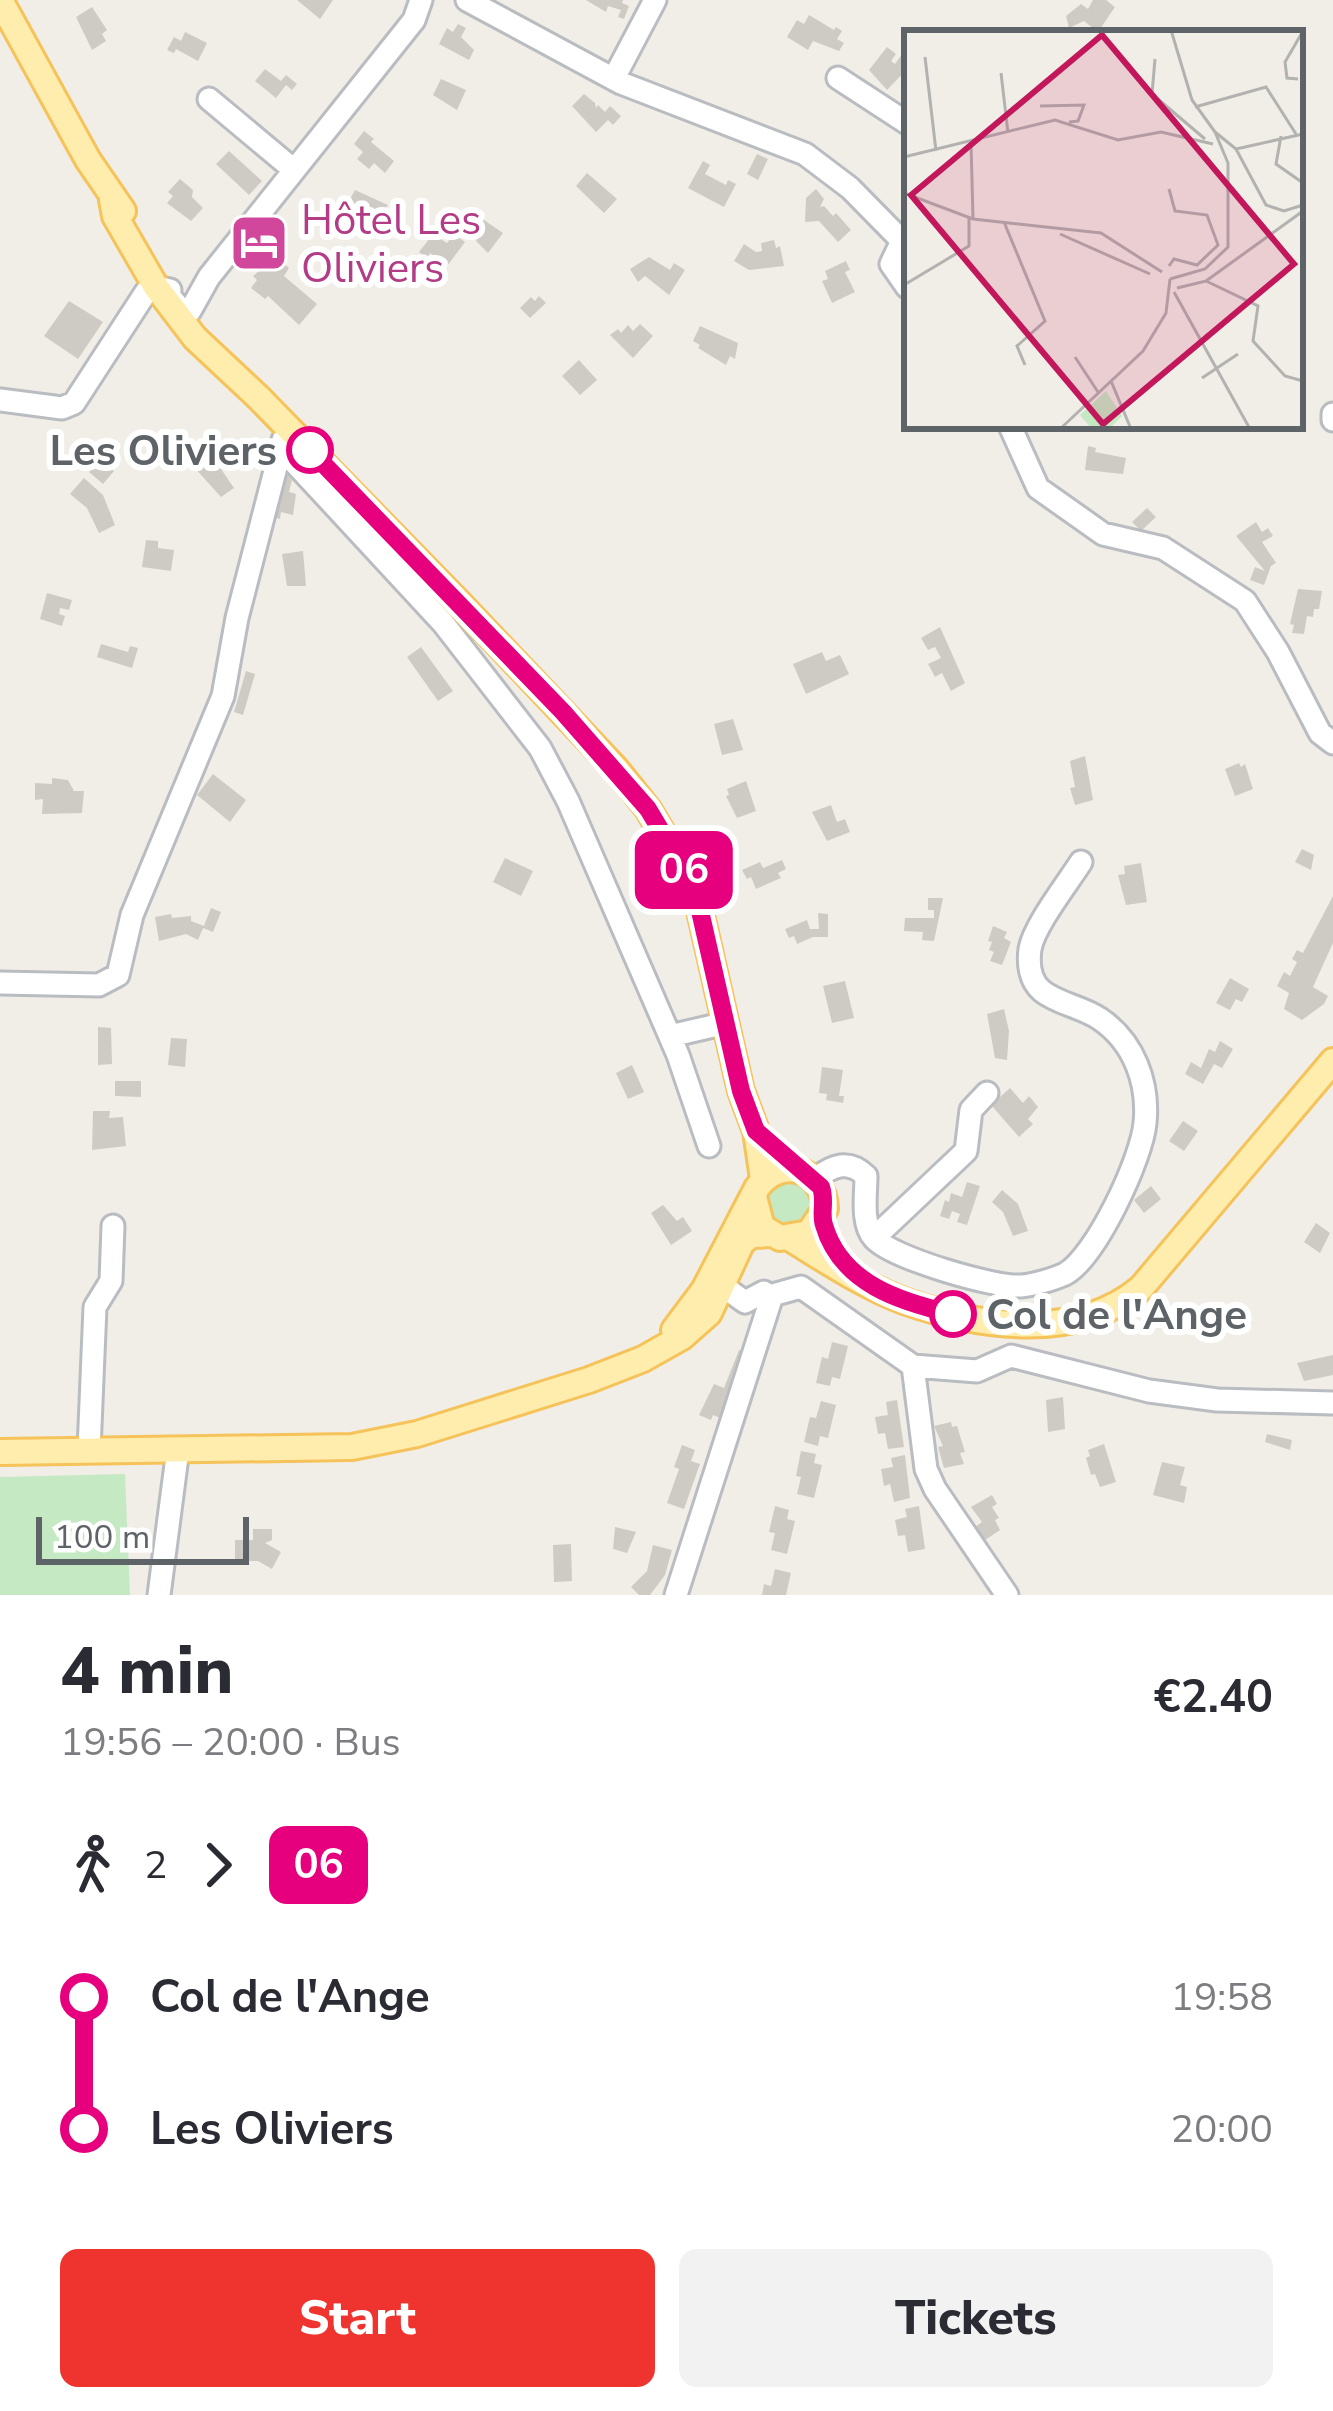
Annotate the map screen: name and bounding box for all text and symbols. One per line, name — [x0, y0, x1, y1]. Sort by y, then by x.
inset map — [904, 30, 1303, 429]
place label: Hôtel Les Oliviers — [301, 192, 481, 297]
hotel icon: Hôtel Les Oliviers — [228, 212, 290, 274]
place label: Les Oliviers — [50, 423, 277, 480]
marker: Les Oliviers — [288, 428, 332, 472]
line badge: 06 — [630, 831, 738, 909]
text: 06 — [659, 841, 709, 898]
place label: Col de l'Ange — [986, 1287, 1247, 1344]
marker: Col de l'Ange — [931, 1292, 975, 1336]
scale bar — [36, 1511, 249, 1564]
text: 100 m — [54, 1515, 150, 1560]
text: 4 min — [60, 1626, 234, 1716]
text: €2.40 — [1154, 1667, 1273, 1728]
text: 19:56 – 20:00 · Bus — [60, 1716, 400, 1769]
icon: walk — [60, 1832, 126, 1898]
icon: forward — [185, 1832, 251, 1898]
text: 06 — [293, 1836, 344, 1893]
text: 2 — [144, 1839, 167, 1892]
text: Col de l'Ange — [150, 1967, 430, 2028]
text: 19:58 — [1171, 1971, 1273, 2024]
text: Les Oliviers — [150, 2099, 394, 2160]
text: 20:00 — [1171, 2103, 1273, 2156]
button: Start — [60, 2249, 655, 2387]
button: Tickets — [679, 2249, 1273, 2387]

